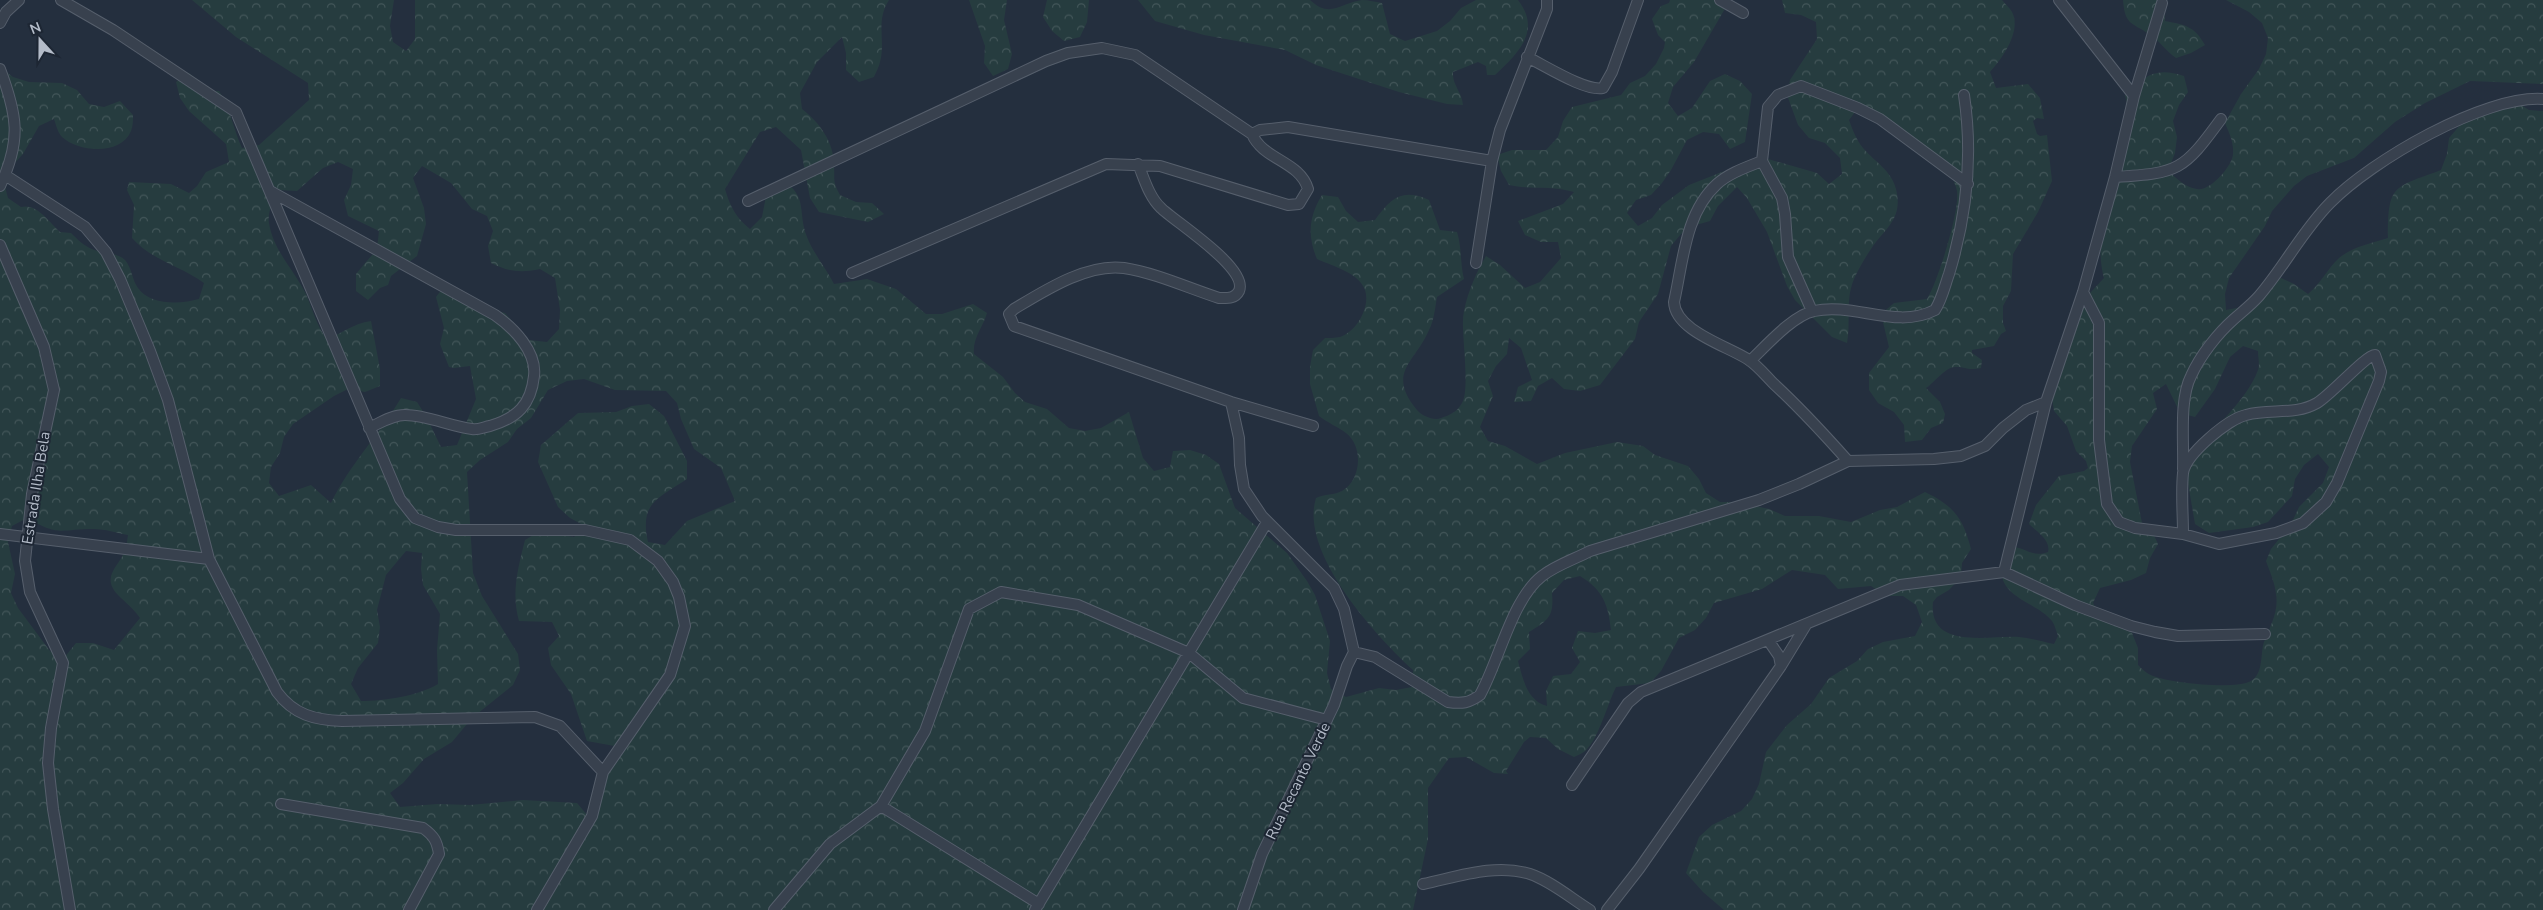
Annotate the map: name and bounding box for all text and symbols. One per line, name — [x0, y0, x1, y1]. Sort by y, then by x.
north arrow — [15, 15, 65, 65]
text: N — [27, 18, 44, 39]
street label: Estrada Ilha Bela — [17, 430, 55, 546]
street label: Rua Recanto Verde — [1261, 719, 1335, 843]

